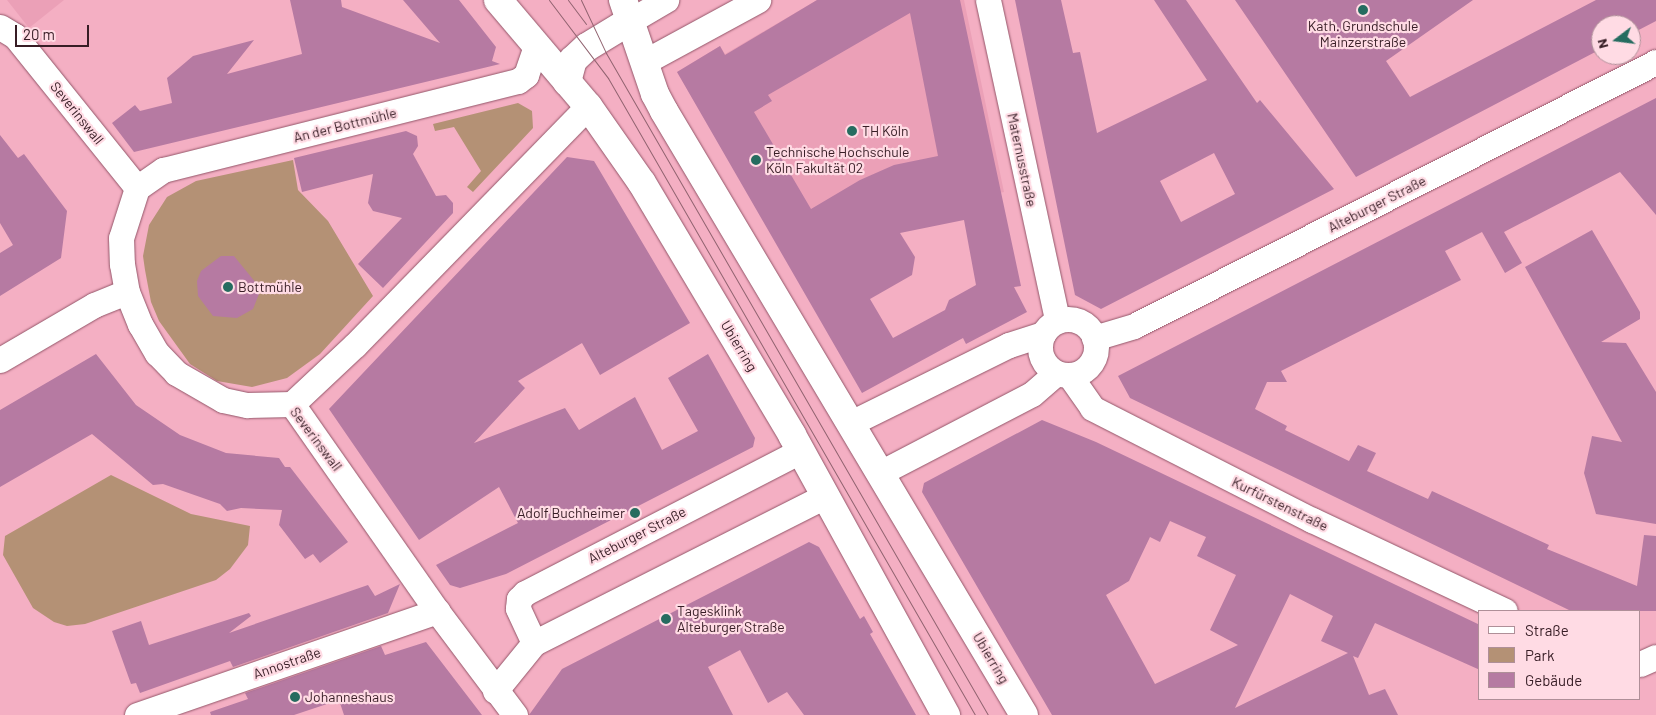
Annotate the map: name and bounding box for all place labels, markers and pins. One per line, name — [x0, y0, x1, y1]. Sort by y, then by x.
marker: Kath. Grundschule Mainzerstraße — [1357, 4, 1369, 16]
place label: Kath. Grundschule Mainzerstraße — [1308, 18, 1418, 50]
place label: TH Köln — [862, 123, 909, 139]
marker: TH Köln — [846, 125, 858, 137]
place label: Technische Hochschule Köln Fakultät 02 — [766, 144, 909, 176]
marker: Technische Hochschule Köln Fakultät 02 — [750, 154, 762, 166]
place label: Bottmühle — [238, 279, 302, 295]
marker: Bottmühle — [222, 281, 234, 293]
place label: Adolf Buchheimer — [517, 505, 625, 521]
marker: Adolf Buchheimer — [629, 507, 641, 519]
place label: Tagesklink Alteburger Straße — [677, 603, 785, 636]
marker: Tagesklink Alteburger Straße — [659, 612, 673, 626]
place label: Johanneshaus — [305, 689, 393, 705]
marker: Johanneshaus — [289, 691, 301, 703]

